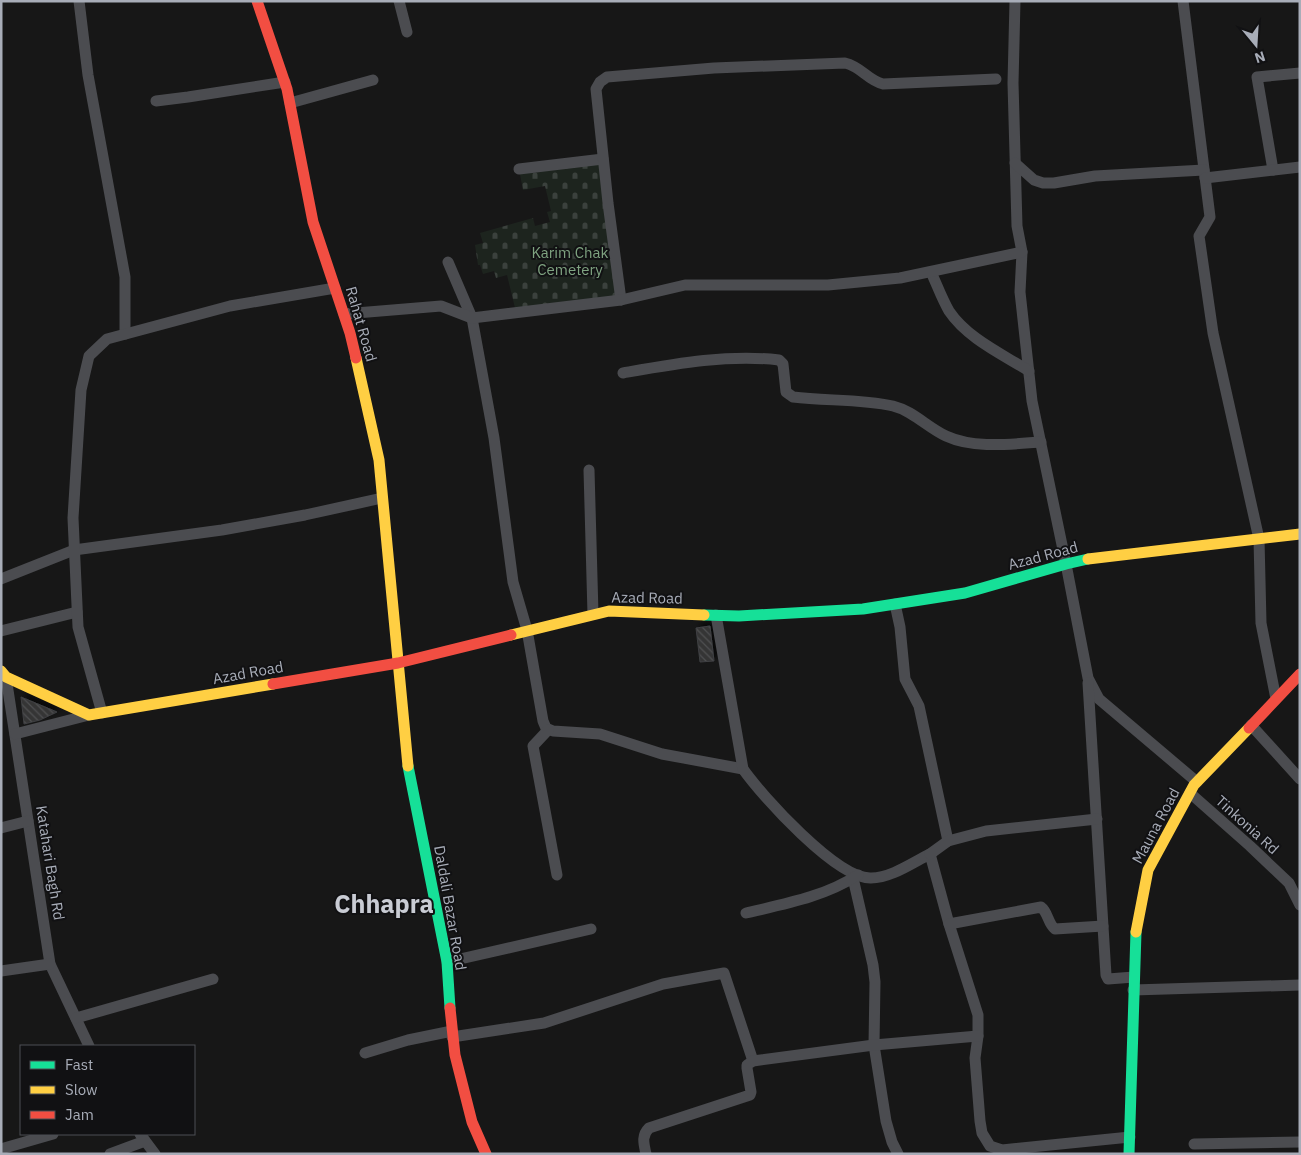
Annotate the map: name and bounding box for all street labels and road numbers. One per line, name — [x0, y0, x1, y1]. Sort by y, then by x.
street label: Rahat Road — [342, 284, 381, 364]
street label: Azad Road — [1006, 537, 1080, 574]
street label: Azad Road — [611, 587, 683, 608]
street label: Azad Road — [211, 657, 285, 688]
street label: Mauna Road — [1128, 785, 1183, 867]
street label: Tinkonia Rd — [1212, 791, 1283, 858]
street label: Katahari Bagh Rd — [32, 804, 69, 922]
street label: Daldali Bazar Road — [430, 844, 471, 972]

